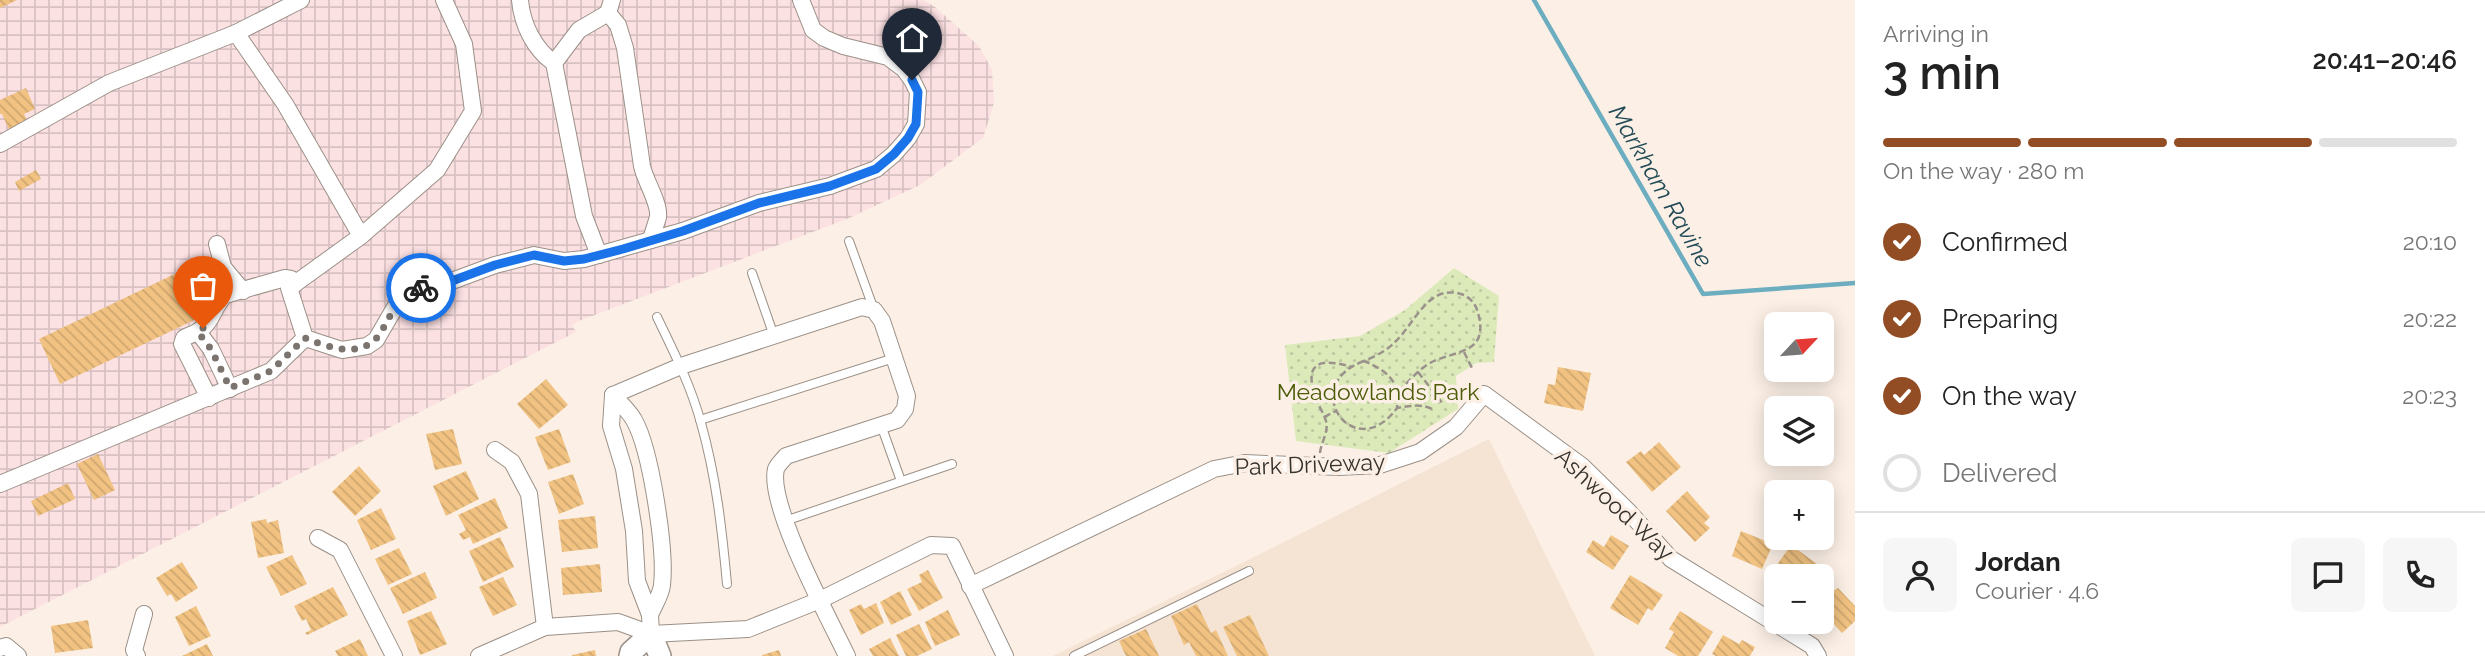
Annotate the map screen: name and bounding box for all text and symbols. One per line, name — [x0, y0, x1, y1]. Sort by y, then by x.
pin — [882, 8, 942, 80]
icon: home — [893, 19, 931, 57]
text: Arriving in — [1883, 20, 1989, 47]
text: 20:41–20:46 — [2312, 45, 2457, 75]
text: 3 min — [1883, 46, 2001, 100]
water label: Markham Ravine — [1603, 100, 1719, 272]
text: On the way · 280 m — [1883, 157, 2085, 184]
icon: check — [1883, 223, 1921, 261]
text: Confirmed — [1942, 227, 2068, 257]
text: 20:10 — [2403, 228, 2457, 255]
courier — [386, 253, 456, 323]
pin — [173, 256, 233, 328]
icon: bag — [184, 267, 222, 305]
icon: bike — [402, 269, 440, 307]
icon: check — [1883, 300, 1921, 338]
text: Preparing — [1942, 304, 2058, 334]
text: 20:22 — [2403, 305, 2457, 332]
north arrow — [1764, 312, 1834, 382]
map controls — [1764, 312, 1834, 634]
icon: check — [1883, 377, 1921, 415]
park label: Meadowlands Park — [1277, 378, 1479, 405]
text: On the way — [1942, 381, 2077, 411]
text: 20:23 — [2402, 382, 2457, 409]
button: layers — [1764, 396, 1834, 466]
street label: Ashwood Way — [1550, 442, 1680, 566]
street label: Park Driveway — [1234, 448, 1386, 480]
text: Delivered — [1942, 458, 2057, 488]
button: + — [1764, 480, 1834, 550]
button: person — [1883, 538, 1957, 612]
button: chat — [2291, 538, 2365, 612]
button: phone — [2383, 538, 2457, 612]
text: Jordan — [1975, 547, 2061, 577]
button: − — [1764, 564, 1834, 634]
text: Courier · 4.6 — [1975, 577, 2099, 604]

